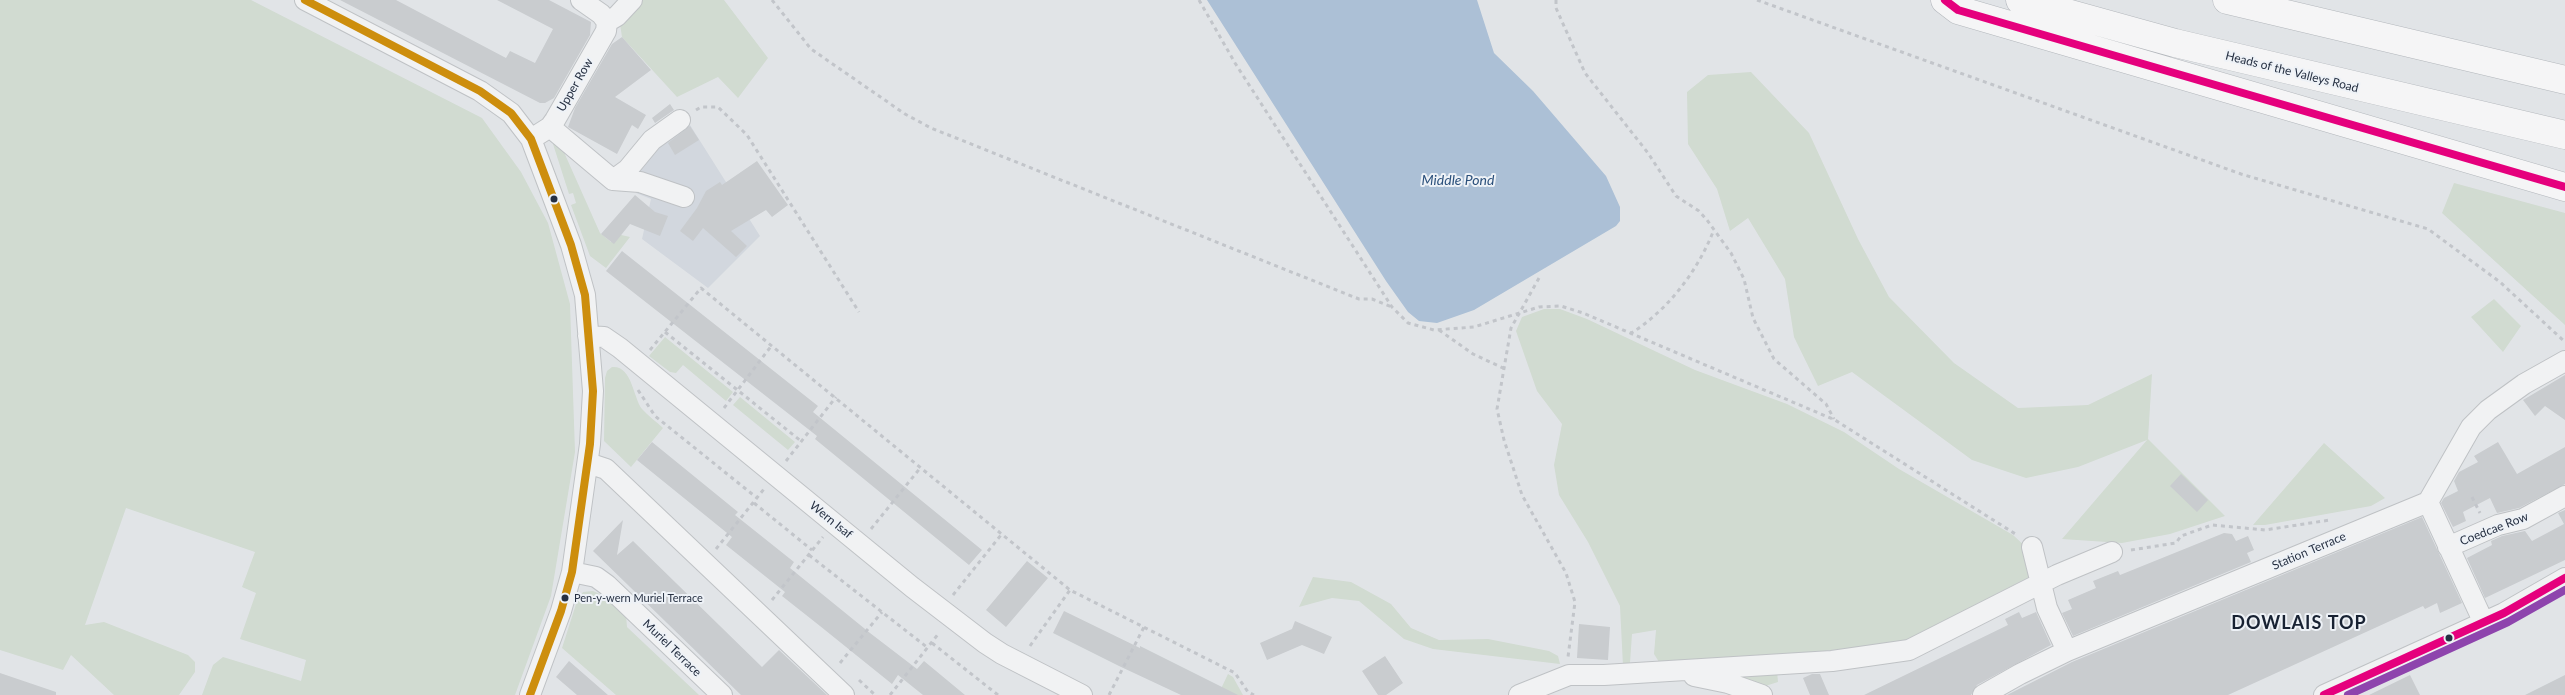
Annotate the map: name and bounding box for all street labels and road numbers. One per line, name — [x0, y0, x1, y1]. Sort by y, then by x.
street label: Heads of the Valleys Road — [2224, 48, 2360, 96]
street label: Upper Row — [554, 56, 596, 114]
street label: Wern Isaf — [807, 498, 855, 542]
street label: Coedcae Row — [2458, 509, 2530, 549]
street label: Station Terrace — [2270, 529, 2348, 573]
street label: Muriel Terrace — [640, 617, 704, 679]

